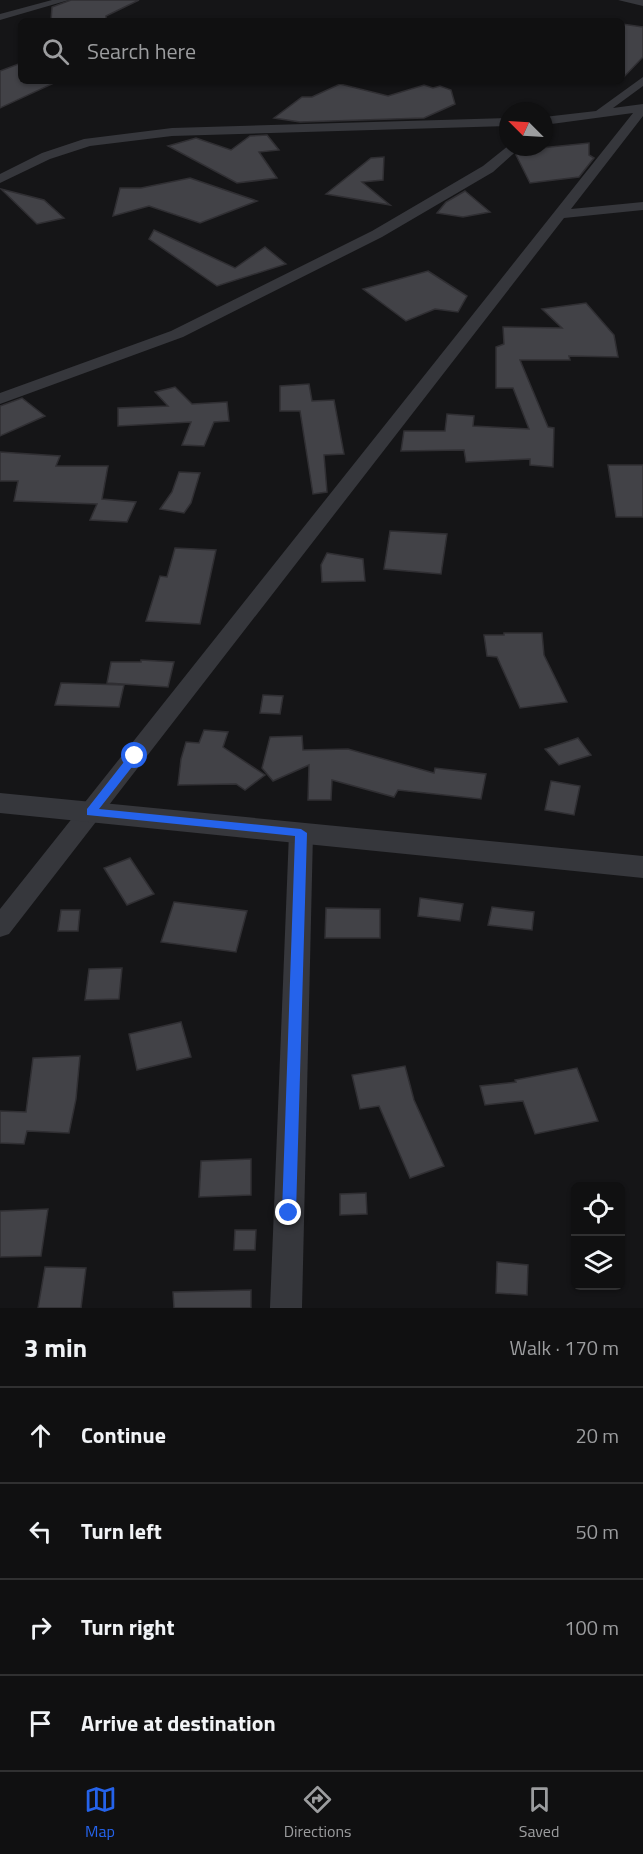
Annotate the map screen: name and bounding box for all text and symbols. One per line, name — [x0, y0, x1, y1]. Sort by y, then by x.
search box — [18, 18, 625, 84]
text: Search here — [87, 34, 196, 68]
icon: search — [39, 35, 72, 68]
north arrow — [499, 102, 553, 156]
route start — [121, 742, 147, 768]
map controls — [571, 1182, 625, 1290]
button: locate — [571, 1182, 625, 1236]
route end — [275, 1199, 301, 1225]
button: layers — [571, 1236, 625, 1290]
text: 3 min — [24, 1328, 87, 1367]
text: Walk · 170 m — [510, 1332, 619, 1363]
text: Continue — [81, 1418, 166, 1452]
icon: ahead — [24, 1419, 57, 1452]
text: 20 m — [575, 1420, 619, 1451]
text: Turn left — [81, 1514, 162, 1548]
icon: left — [24, 1515, 57, 1548]
text: 50 m — [575, 1516, 619, 1547]
text: Turn right — [81, 1610, 175, 1644]
icon: right — [24, 1611, 57, 1644]
text: 100 m — [564, 1612, 619, 1643]
text: Arrive at destination — [81, 1706, 276, 1740]
icon: arrive — [24, 1707, 57, 1740]
tab: Map — [84, 1783, 117, 1843]
tab: Directions — [284, 1783, 352, 1843]
tab: Saved — [519, 1783, 559, 1843]

